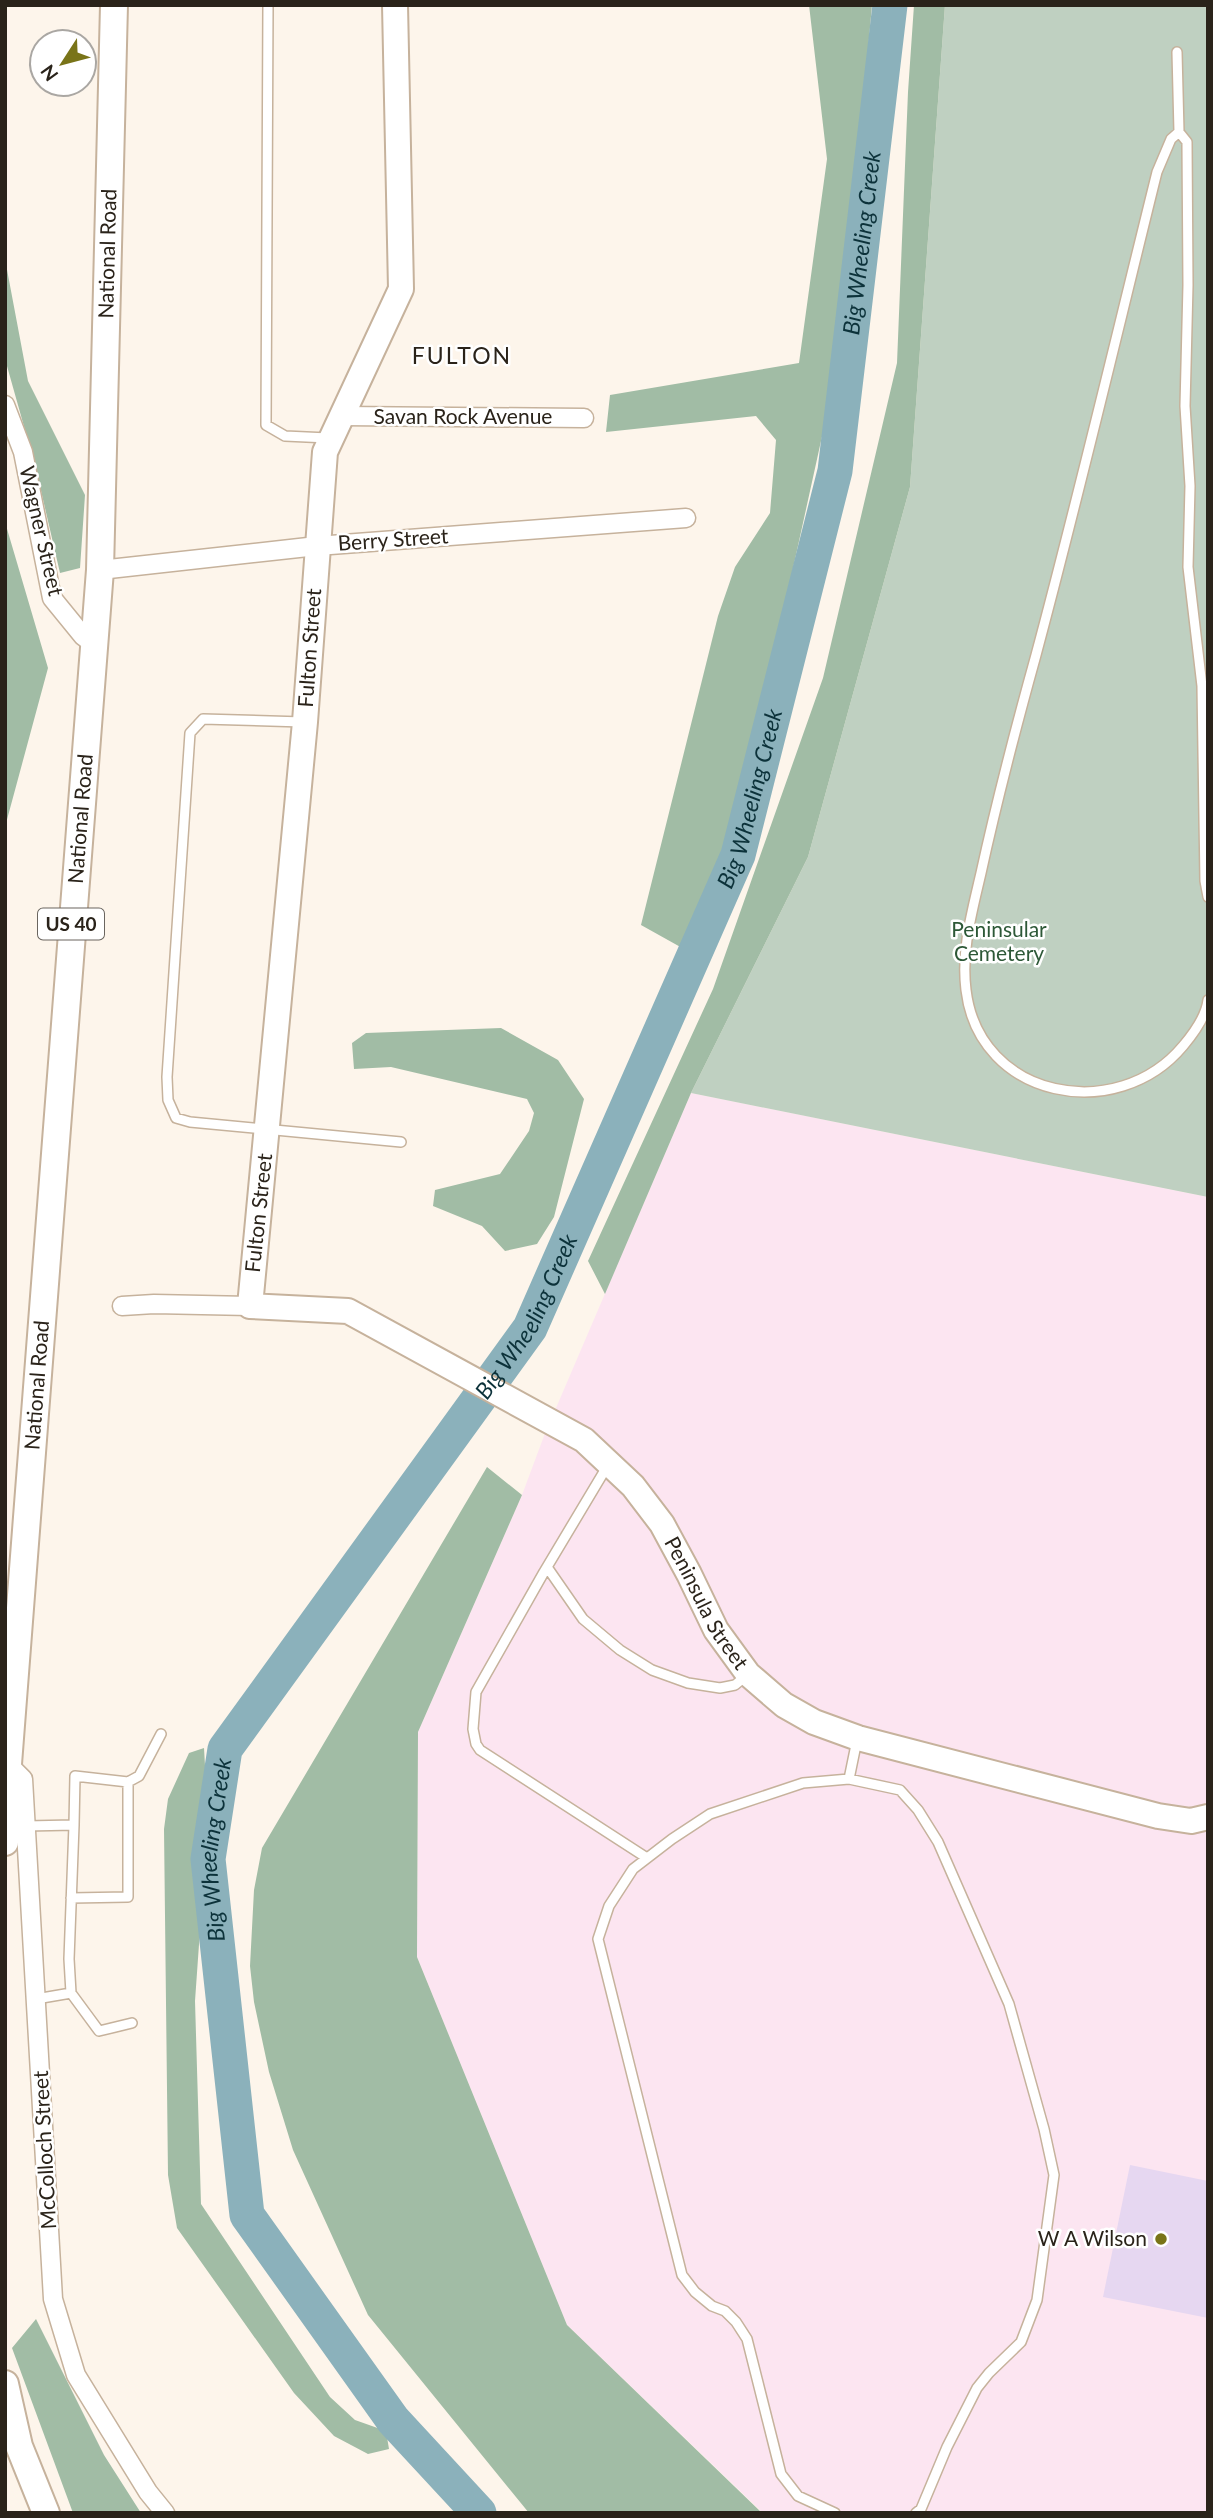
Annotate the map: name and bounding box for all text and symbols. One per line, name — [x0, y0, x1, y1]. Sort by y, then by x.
north arrow — [28, 28, 98, 98]
text: N — [35, 61, 62, 86]
water label: Big Wheeling Creek — [836, 148, 886, 336]
street label: National Road — [92, 188, 120, 319]
district label: FULTON — [412, 341, 512, 369]
street label: Savan Rock Avenue — [374, 403, 552, 428]
street label: Wagner Street — [15, 463, 70, 599]
street label: Berry Street — [337, 522, 449, 555]
street label: Fulton Street — [292, 587, 325, 708]
water label: Big Wheeling Creek — [710, 705, 788, 892]
street label: National Road — [62, 753, 97, 885]
road number: US 40 — [38, 908, 104, 940]
park label: Peninsular Cemetery — [951, 916, 1047, 965]
street label: Fulton Street — [239, 1152, 276, 1274]
water label: Big Wheeling Creek — [468, 1229, 583, 1404]
street label: National Road — [18, 1319, 53, 1451]
street label: Peninsula Street — [660, 1532, 755, 1674]
water label: Big Wheeling Creek — [193, 1755, 237, 1943]
street label: McColloch Street — [27, 2070, 60, 2230]
place label: W A Wilson — [1038, 2225, 1147, 2250]
marker: W A Wilson — [1153, 2231, 1169, 2247]

